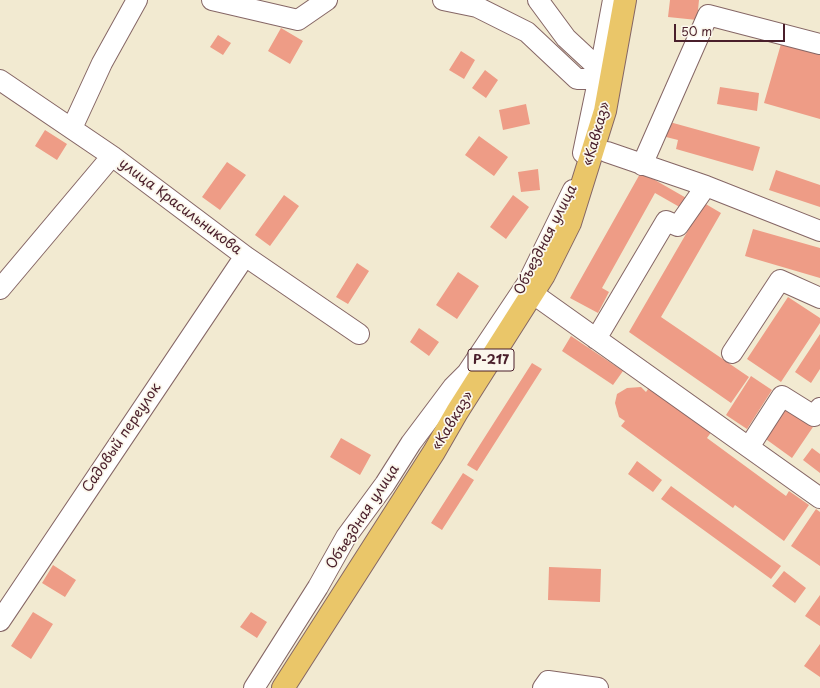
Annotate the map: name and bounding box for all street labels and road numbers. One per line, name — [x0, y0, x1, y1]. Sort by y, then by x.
street label: «Кавказ» — [580, 100, 614, 168]
street label: улица Красильникова — [115, 155, 245, 259]
street label: Объездная улица — [511, 182, 581, 298]
road number: Р-217 — [468, 349, 514, 371]
street label: Садовый переулок — [79, 380, 165, 496]
street label: «Кавказ» — [429, 388, 477, 454]
street label: Объездная улица — [323, 462, 403, 572]

